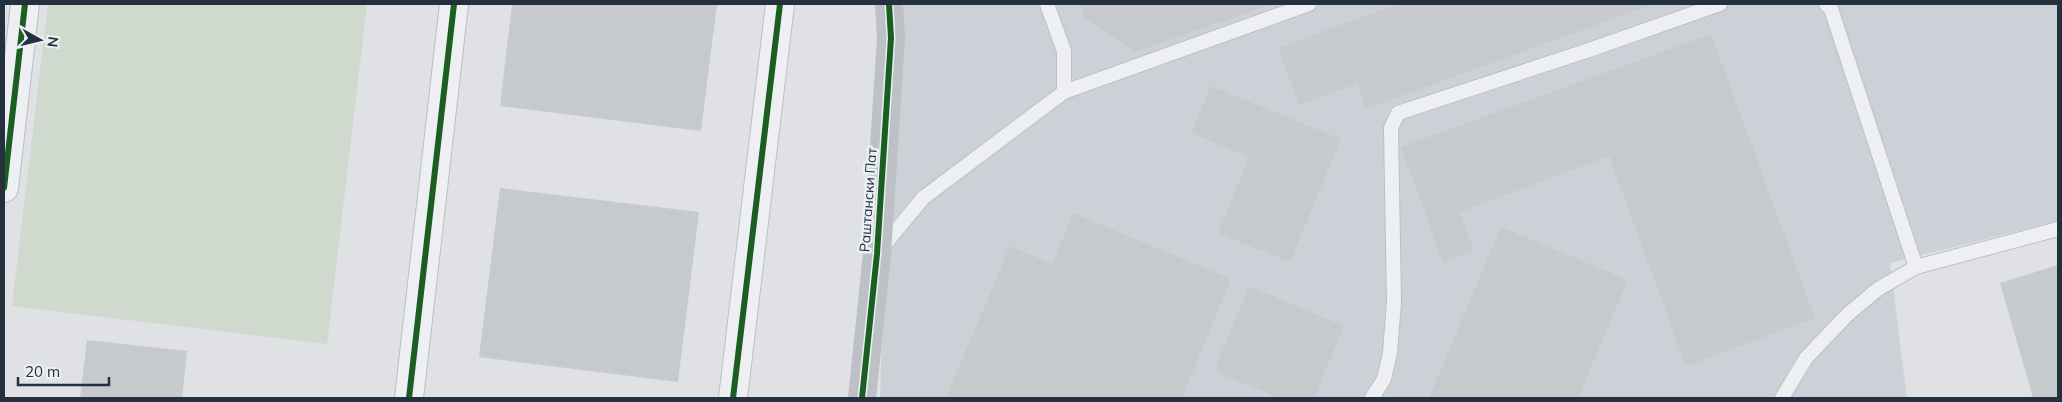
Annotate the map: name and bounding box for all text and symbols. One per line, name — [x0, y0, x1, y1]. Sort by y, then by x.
north arrow — [15, 15, 65, 65]
text: N — [43, 35, 63, 48]
street label: Раштански Пат — [855, 147, 881, 253]
scale bar — [18, 354, 109, 386]
text: 20 m — [25, 362, 60, 381]

